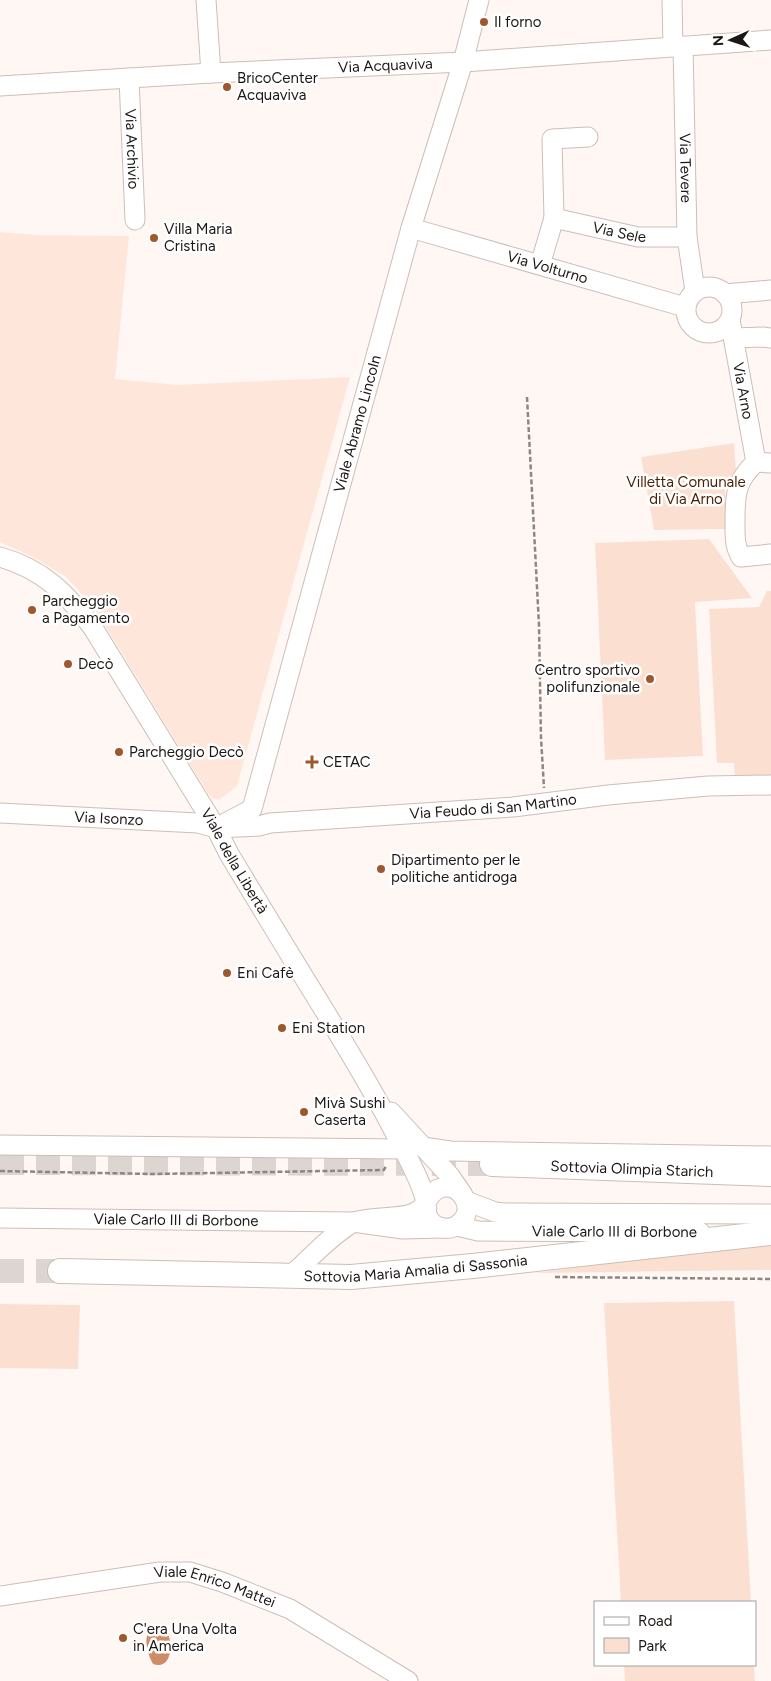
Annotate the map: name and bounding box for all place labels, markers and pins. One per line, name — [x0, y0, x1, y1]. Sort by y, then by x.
place label: Il forno — [494, 13, 542, 31]
marker: Il forno — [478, 16, 490, 28]
place label: BricoCenter Acquaviva — [237, 69, 318, 104]
marker: BricoCenter Acquaviva — [221, 81, 233, 93]
place label: Villa Maria Cristina — [164, 220, 232, 255]
marker: Villa Maria Cristina — [148, 232, 160, 244]
place label: Parcheggio a Pagamento — [42, 592, 130, 627]
marker: Parcheggio a Pagamento — [26, 604, 38, 616]
place label: Decò — [78, 655, 114, 673]
marker: Decò — [62, 658, 74, 670]
place label: Centro sportivo polifunzionale — [534, 661, 640, 696]
marker: Centro sportivo polifunzionale — [644, 673, 656, 685]
place label: Parcheggio Decò — [129, 743, 244, 761]
marker: Parcheggio Decò — [113, 746, 125, 758]
place label: CETAC — [323, 753, 371, 771]
marker: CETAC — [305, 755, 319, 769]
place label: Dipartimento per le politiche antidroga — [391, 851, 520, 886]
marker: Dipartimento per le politiche antidroga — [375, 863, 387, 875]
place label: Eni Cafè — [237, 964, 294, 982]
marker: Eni Cafè — [221, 967, 233, 979]
place label: Eni Station — [292, 1019, 365, 1037]
marker: Eni Station — [276, 1022, 288, 1034]
place label: Mivà Sushi Caserta — [314, 1094, 386, 1129]
marker: Mivà Sushi Caserta — [298, 1106, 310, 1118]
place label: C'era Una Volta in America — [133, 1620, 237, 1655]
marker: C'era Una Volta in America — [117, 1632, 129, 1644]

